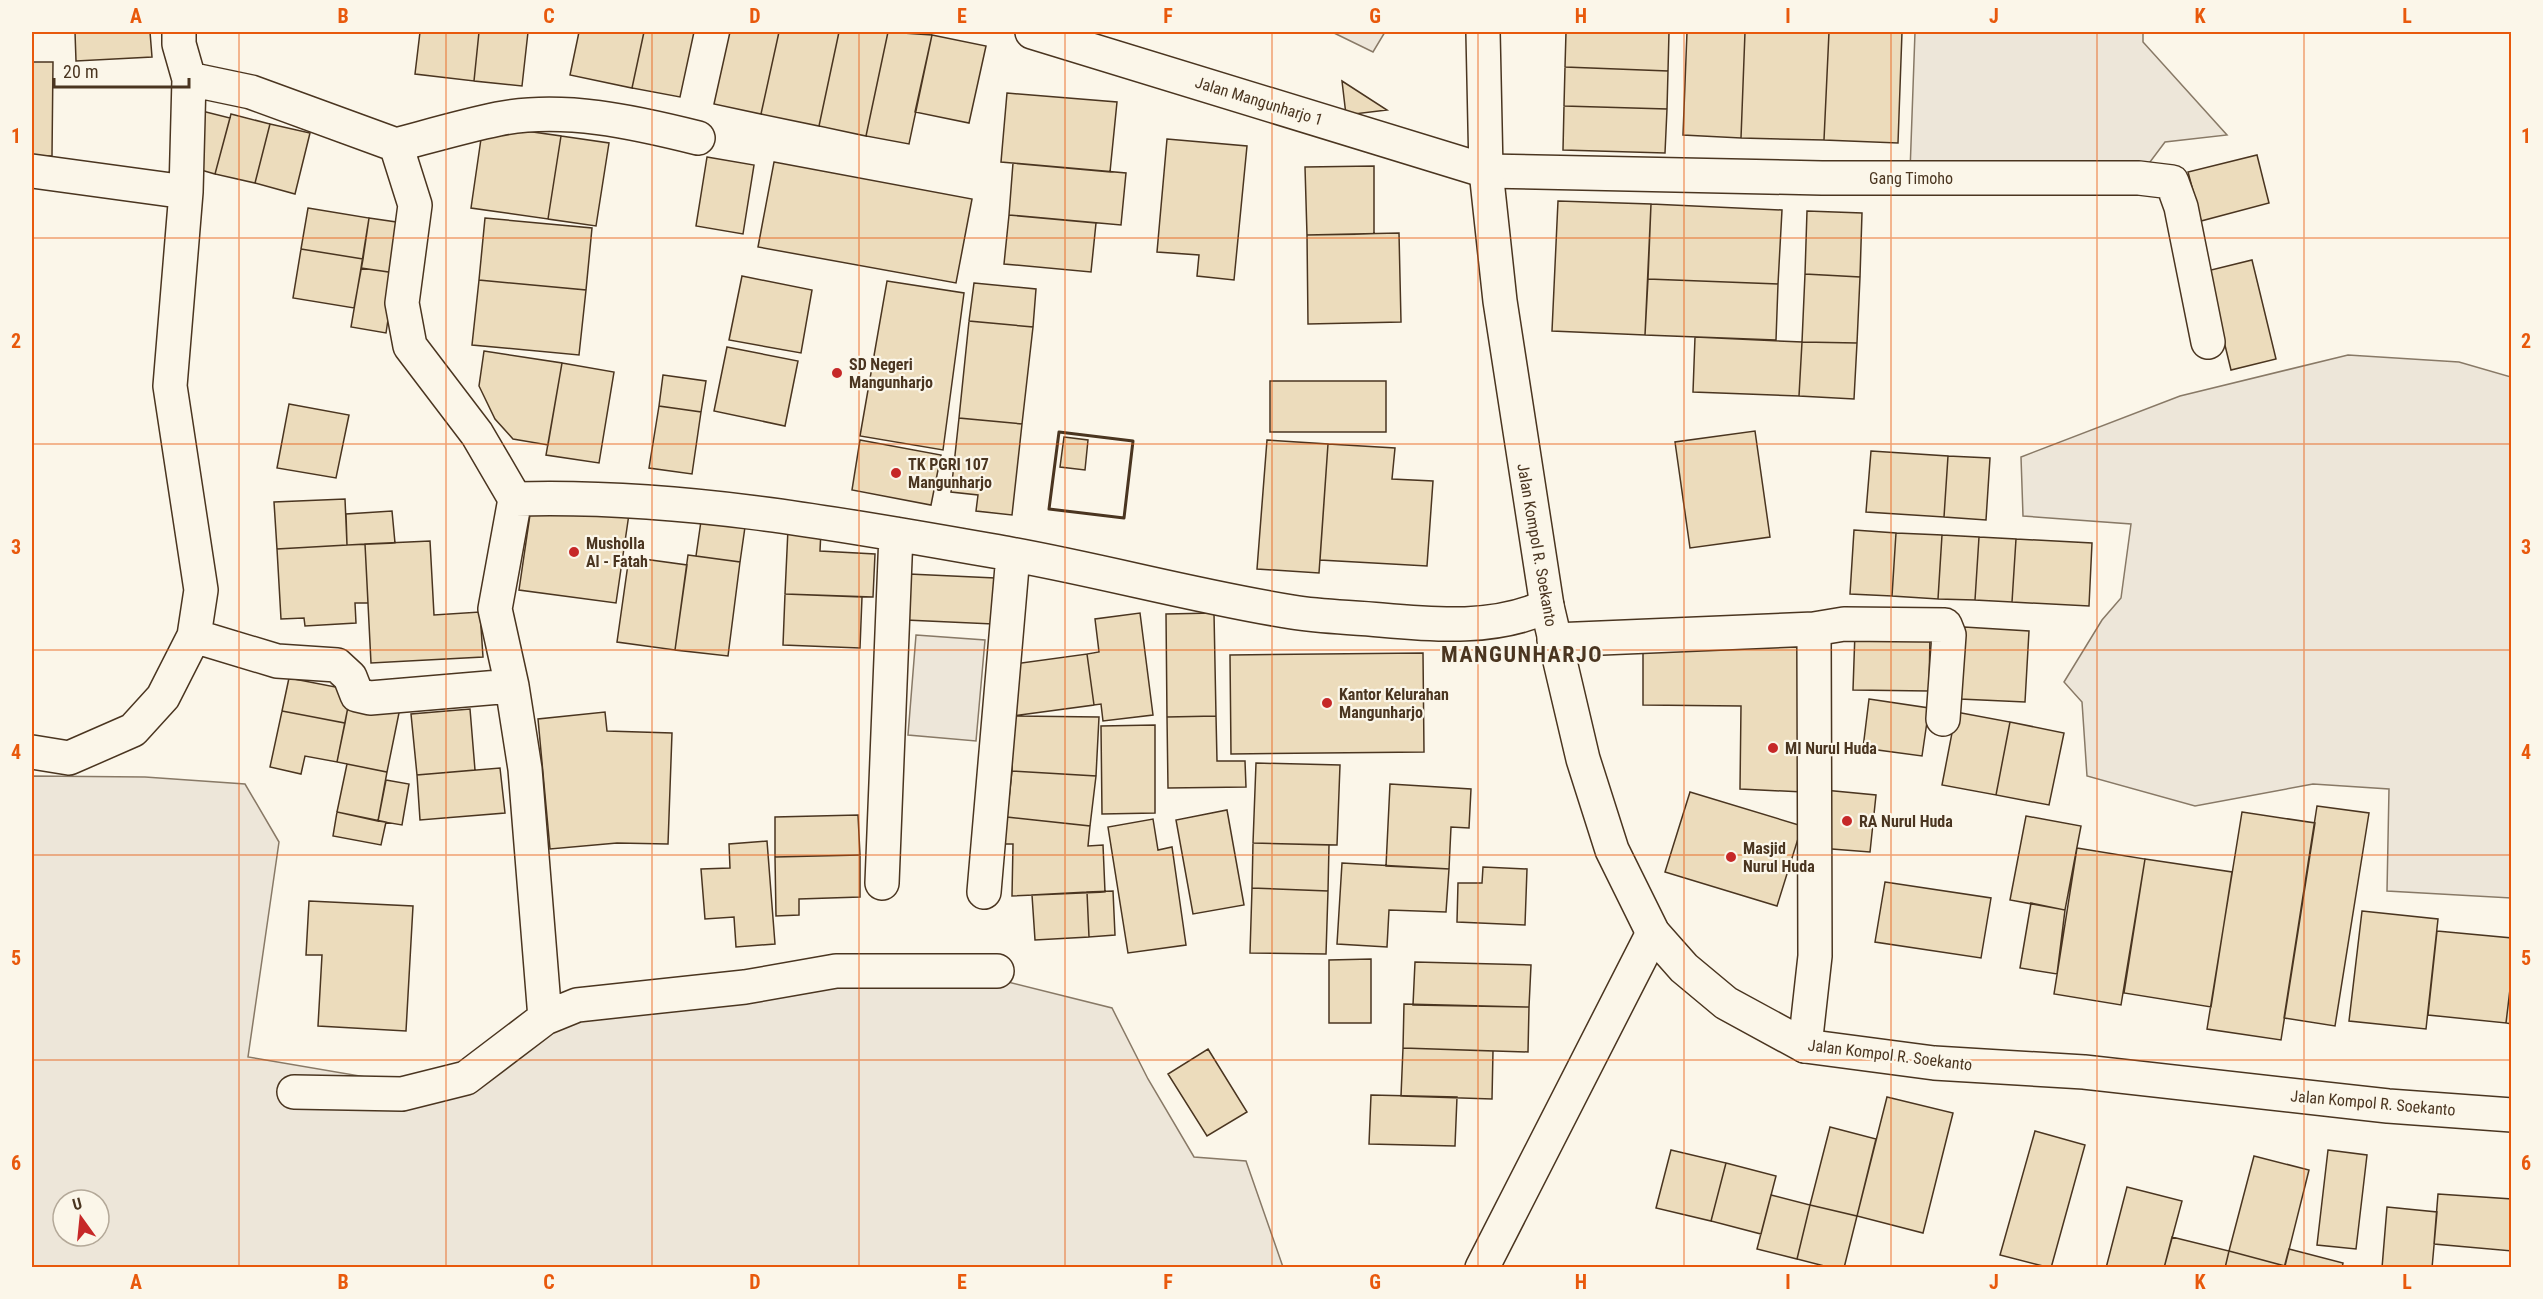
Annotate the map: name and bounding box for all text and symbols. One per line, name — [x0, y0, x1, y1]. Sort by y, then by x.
text: A — [130, 4, 142, 28]
text: B — [337, 4, 349, 28]
text: C — [543, 4, 555, 28]
text: D — [749, 4, 761, 28]
text: E — [957, 4, 967, 28]
text: F — [1163, 4, 1173, 28]
text: G — [1369, 4, 1381, 28]
text: H — [1575, 4, 1587, 28]
text: I — [1785, 4, 1791, 28]
text: J — [1989, 4, 1999, 28]
text: K — [2194, 4, 2206, 28]
text: L — [2402, 4, 2412, 28]
scale bar — [54, 51, 189, 89]
text: 20 m — [63, 61, 98, 82]
street label: Jalan Mangunharjo 1 — [1193, 73, 1325, 129]
text: 1 — [11, 124, 21, 148]
text: 1 — [2521, 124, 2531, 148]
street label: Gang Timoho — [1869, 169, 1953, 188]
text: 2 — [11, 329, 21, 353]
text: 2 — [2521, 329, 2531, 353]
place label: SD Negeri Mangunharjo — [849, 355, 933, 392]
marker: SD Negeri Mangunharjo — [830, 366, 844, 380]
place label: TK PGRI 107 Mangunharjo — [908, 455, 992, 492]
street label: Jalan Kompol R. Soekanto — [1513, 462, 1561, 628]
marker: TK PGRI 107 Mangunharjo — [889, 466, 903, 480]
place label: Musholla Al - Fatah — [586, 534, 648, 571]
text: 3 — [11, 535, 21, 559]
text: 3 — [2521, 535, 2531, 559]
marker: Musholla Al - Fatah — [567, 545, 581, 559]
district label: MANGUNHARJO — [1441, 642, 1603, 667]
place label: Kantor Kelurahan Mangunharjo — [1339, 685, 1449, 722]
marker: Kantor Kelurahan Mangunharjo — [1320, 696, 1334, 710]
place label: MI Nurul Huda — [1785, 739, 1877, 758]
text: 4 — [11, 740, 21, 764]
text: 4 — [2521, 740, 2531, 764]
marker: MI Nurul Huda — [1766, 741, 1780, 755]
place label: RA Nurul Huda — [1859, 812, 1953, 831]
marker: RA Nurul Huda — [1840, 814, 1854, 828]
place label: Masjid Nurul Huda — [1743, 839, 1815, 876]
marker: Masjid Nurul Huda — [1724, 850, 1738, 864]
text: 5 — [11, 946, 21, 970]
text: 5 — [2521, 946, 2531, 970]
street label: Jalan Kompol R. Soekanto — [1807, 1035, 1973, 1075]
street label: Jalan Kompol R. Soekanto — [2290, 1086, 2456, 1120]
text: 6 — [11, 1151, 21, 1175]
text: 6 — [2521, 1151, 2531, 1175]
north arrow — [51, 1188, 111, 1248]
text: U — [70, 1194, 84, 1214]
text: A — [130, 1270, 142, 1294]
text: B — [337, 1270, 349, 1294]
text: C — [543, 1270, 555, 1294]
text: D — [749, 1270, 761, 1294]
text: E — [957, 1270, 967, 1294]
text: F — [1163, 1270, 1173, 1294]
text: G — [1369, 1270, 1381, 1294]
text: H — [1575, 1270, 1587, 1294]
text: I — [1785, 1270, 1791, 1294]
text: J — [1989, 1270, 1999, 1294]
text: K — [2194, 1270, 2206, 1294]
text: L — [2402, 1270, 2412, 1294]

